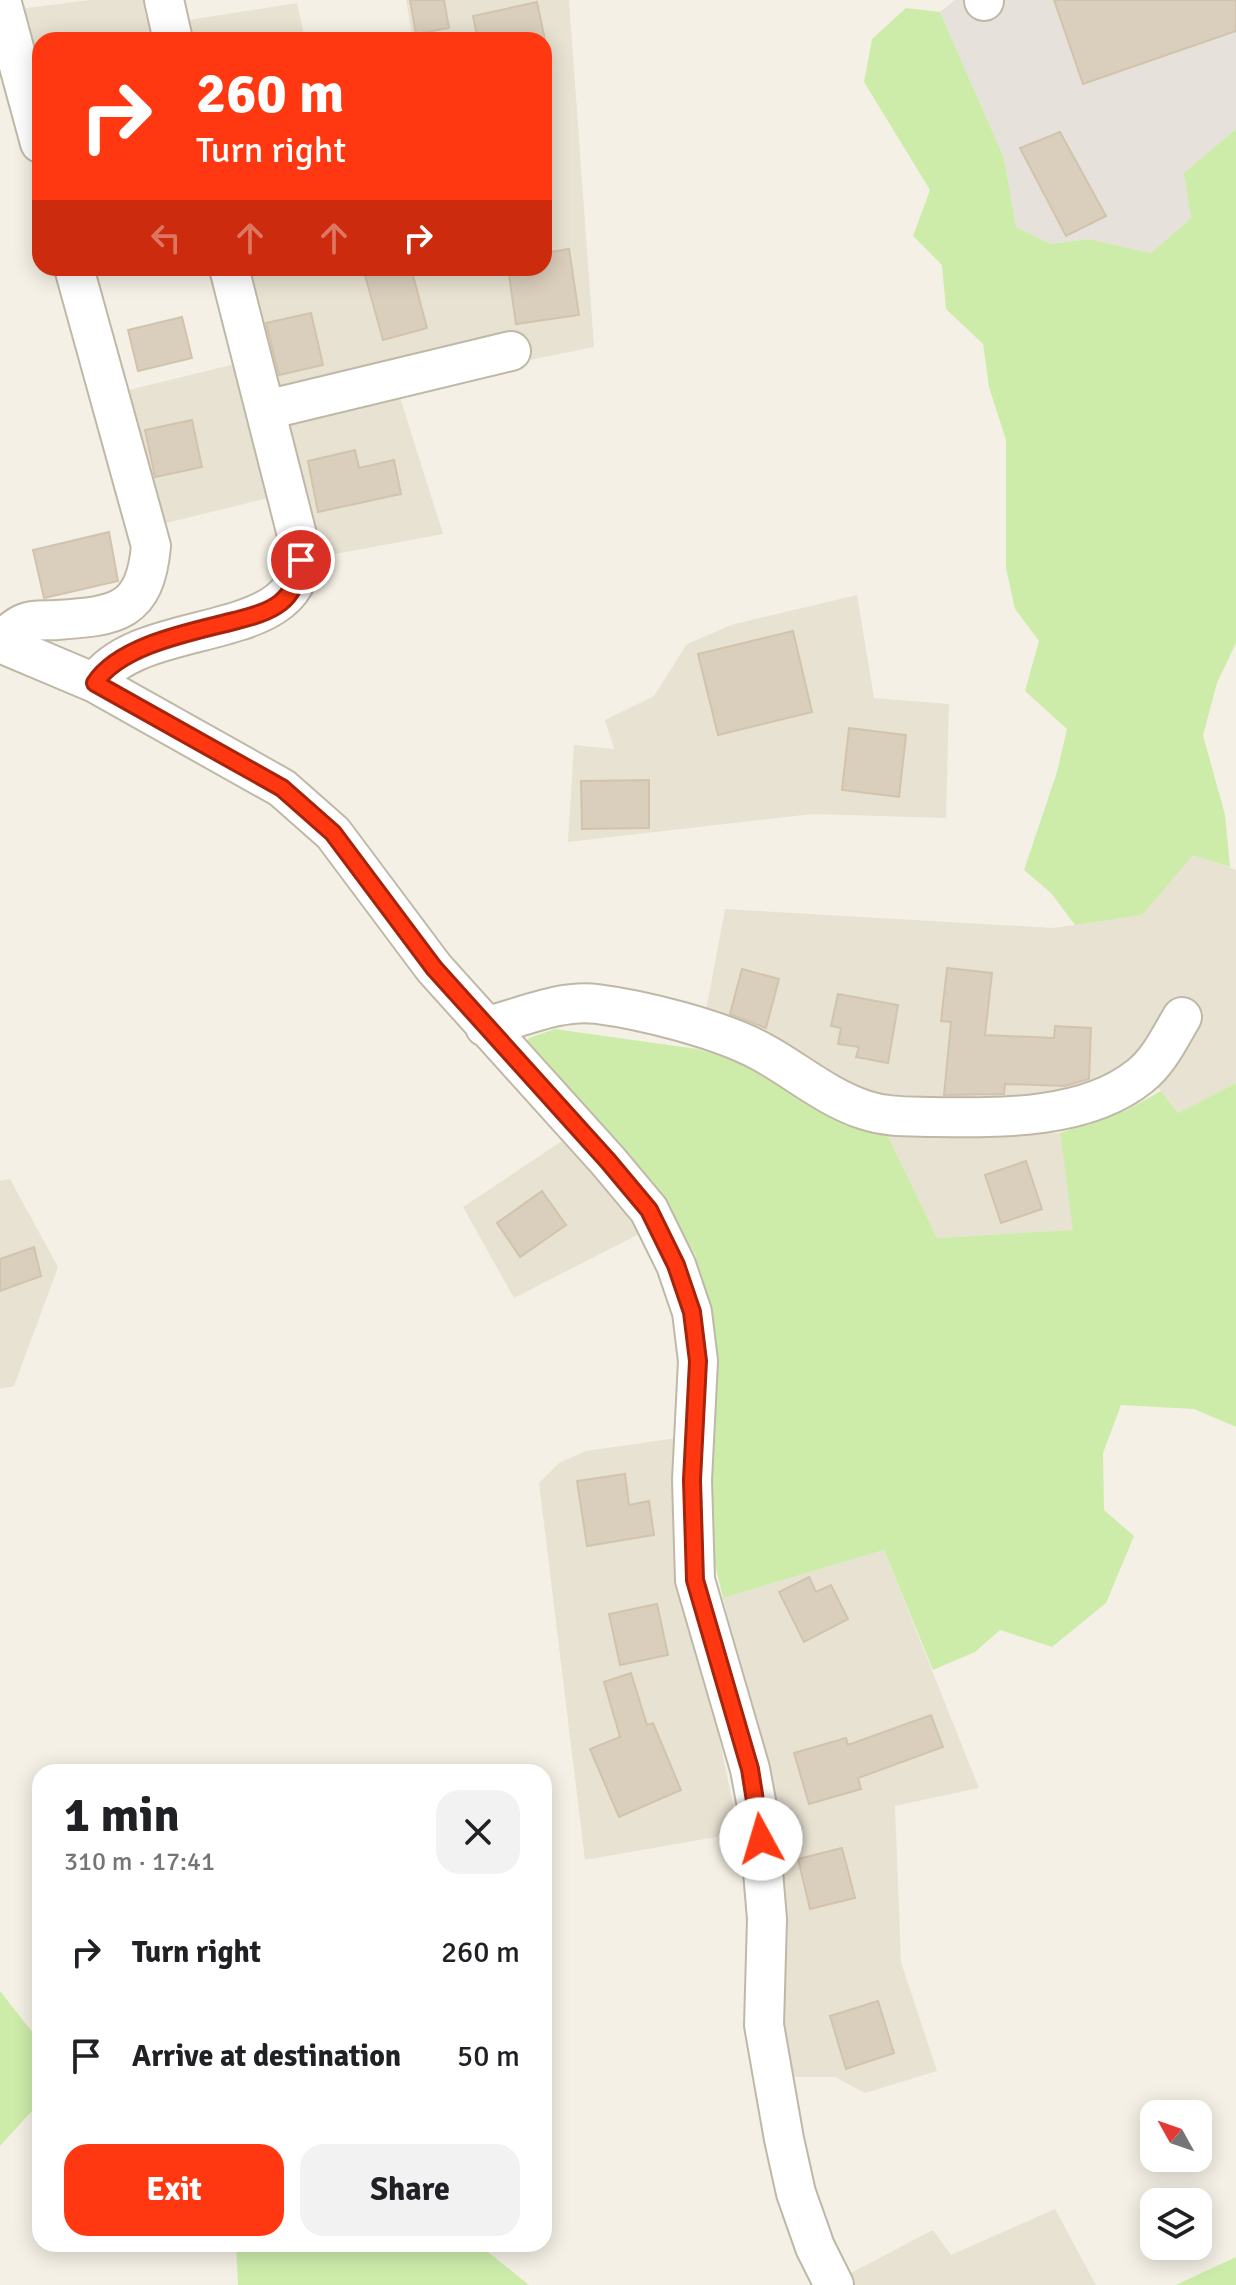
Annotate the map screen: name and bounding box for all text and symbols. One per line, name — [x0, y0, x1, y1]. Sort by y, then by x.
text: 260 m — [196, 59, 344, 128]
icon: right — [64, 64, 168, 168]
text: Turn right — [196, 128, 346, 173]
icon: left — [144, 216, 188, 260]
icon: ahead — [228, 216, 272, 260]
icon: ahead — [312, 216, 356, 260]
icon: right — [396, 216, 440, 260]
pin — [267, 526, 335, 594]
icon: arrive — [279, 538, 323, 582]
text: 1 min — [64, 1786, 180, 1845]
button: close — [436, 1790, 520, 1874]
position arrow — [719, 1797, 803, 1881]
text: 310 m · 17:41 — [64, 1846, 215, 1878]
icon: right — [64, 1930, 108, 1974]
text: Turn right — [132, 1934, 261, 1971]
text: 260 m — [441, 1934, 520, 1971]
icon: arrive — [64, 2034, 108, 2078]
text: Arrive at destination — [132, 2038, 401, 2075]
text: 50 m — [457, 2038, 520, 2075]
north arrow — [1140, 2100, 1212, 2172]
map controls — [1140, 2100, 1212, 2260]
button: Exit — [64, 2144, 284, 2236]
button: Share — [300, 2144, 520, 2236]
button: layers — [1140, 2188, 1212, 2260]

